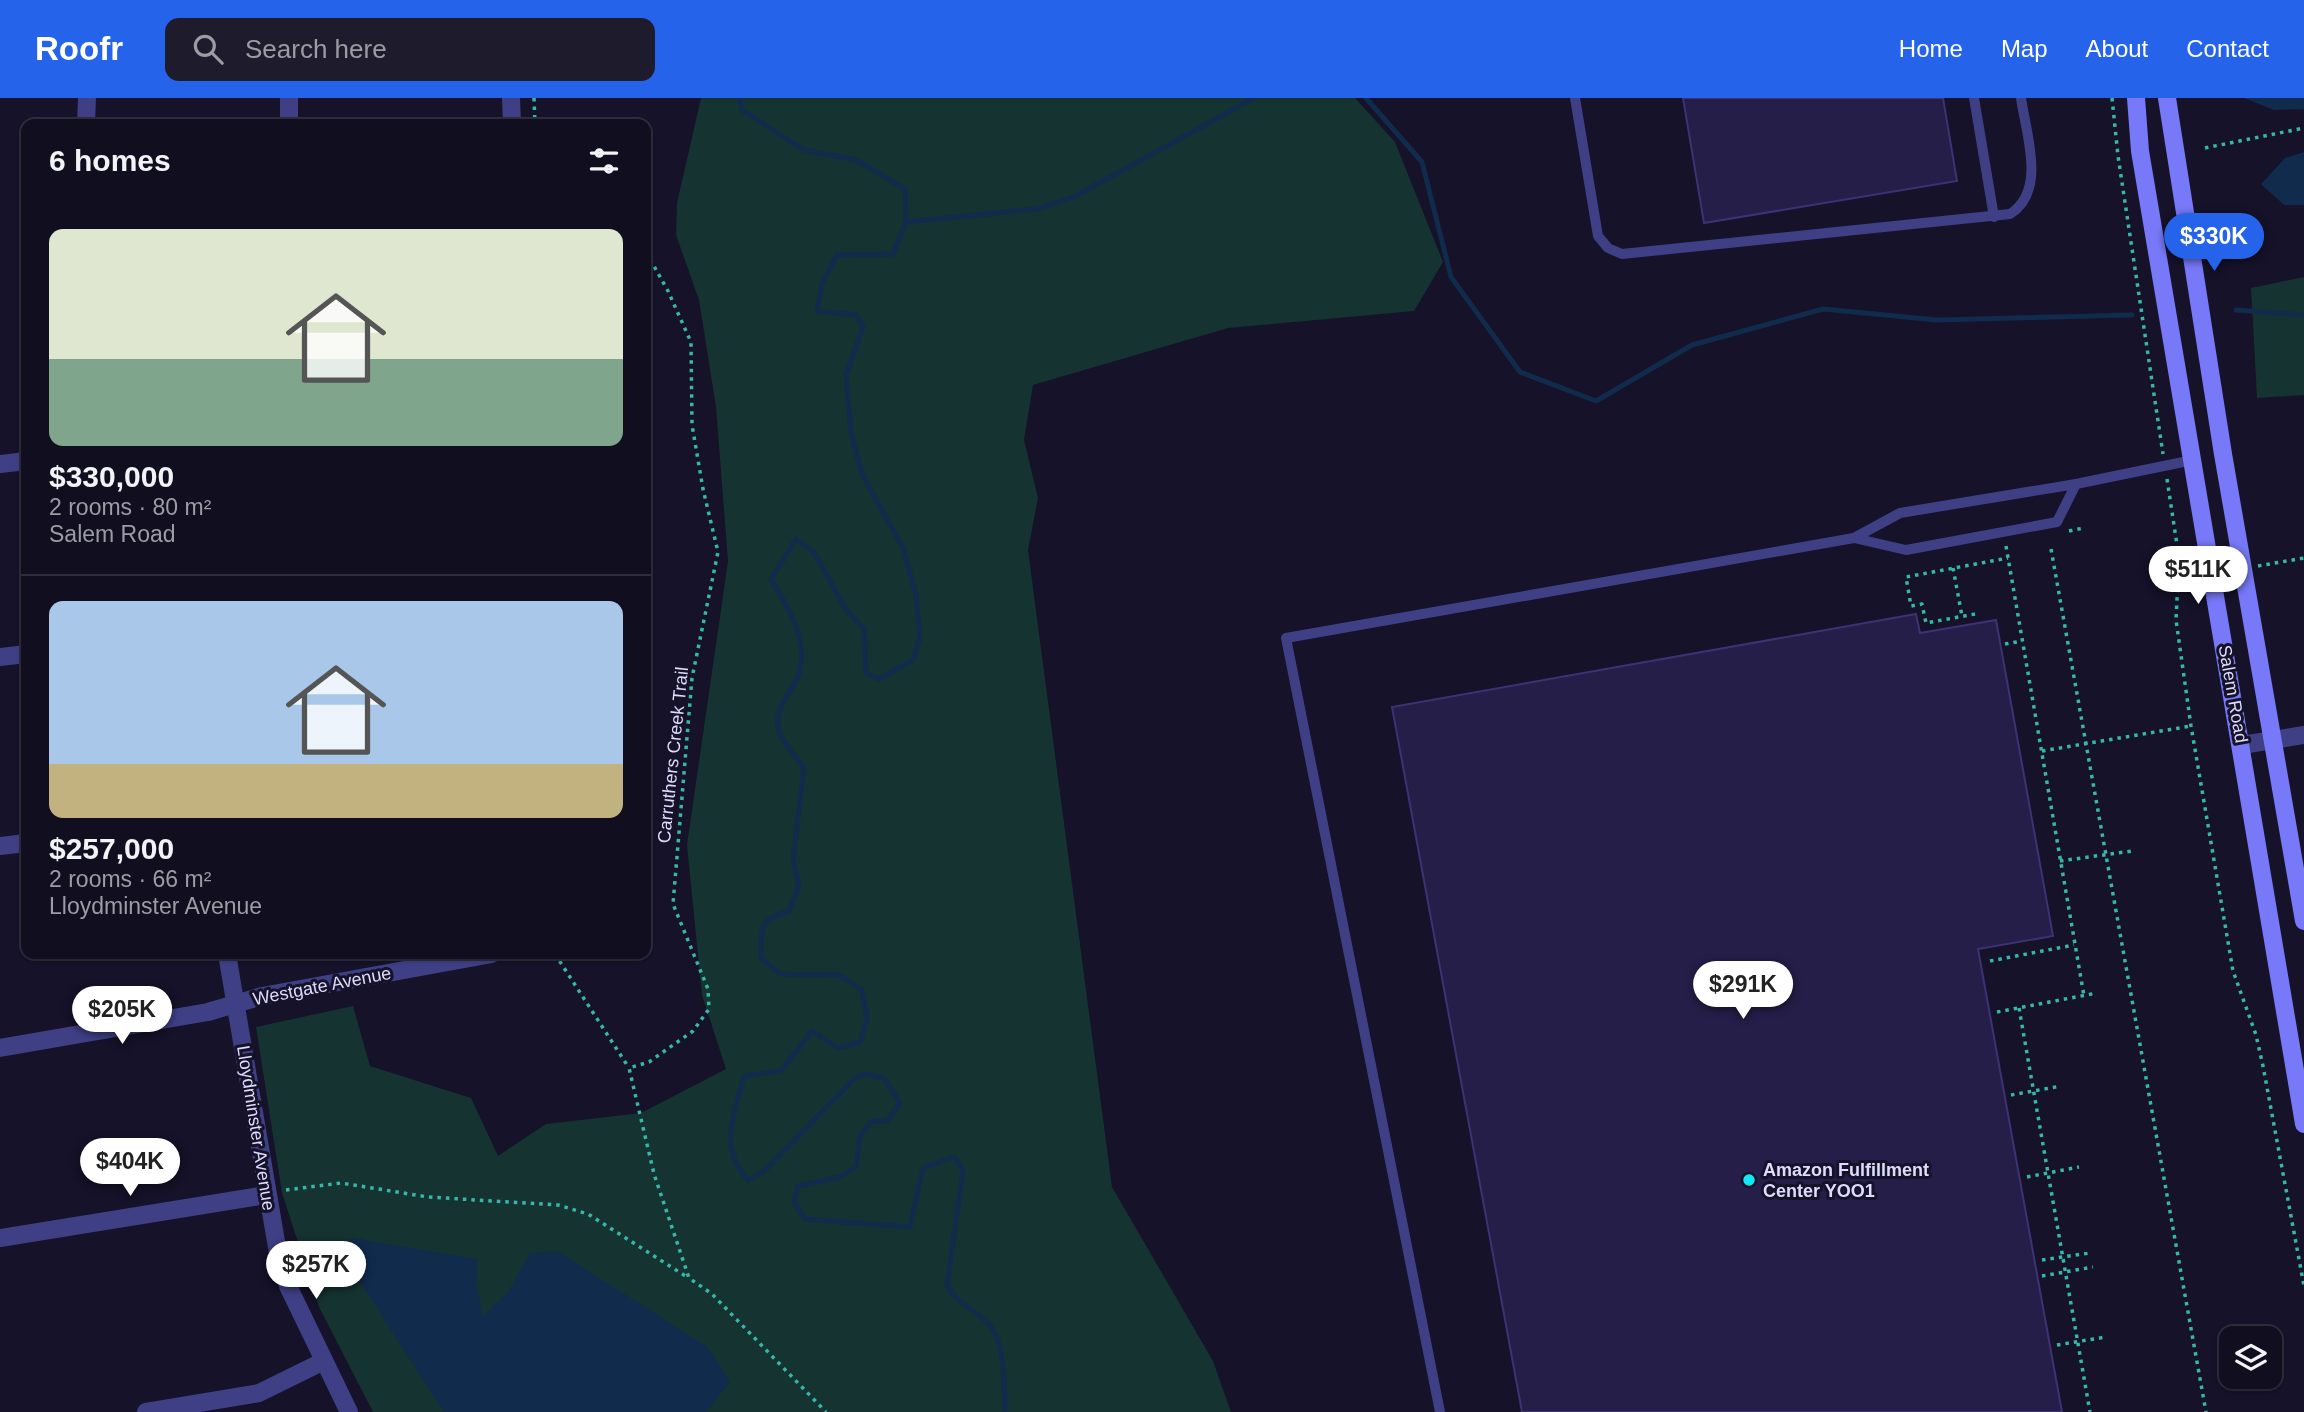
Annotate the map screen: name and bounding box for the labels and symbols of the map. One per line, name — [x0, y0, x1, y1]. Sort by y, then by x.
pin: $330K — [2165, 214, 2263, 273]
pin: $511K — [2149, 546, 2247, 606]
street label: Salem Road — [2215, 643, 2251, 745]
street label: Carruthers Creek Trail — [654, 666, 692, 844]
pin: $291K — [1694, 962, 1792, 1021]
street label: Westgate Avenue — [251, 963, 393, 1009]
pin: $205K — [73, 986, 171, 1046]
street label: Lloydminster Avenue — [233, 1044, 279, 1212]
pin: $404K — [81, 1138, 179, 1198]
place label: Amazon Fulfillment Center YOO1 — [1763, 1160, 1929, 1201]
marker: Amazon Fulfillment Center YOO1 — [1741, 1172, 1757, 1188]
pin: $257K — [267, 1242, 365, 1301]

